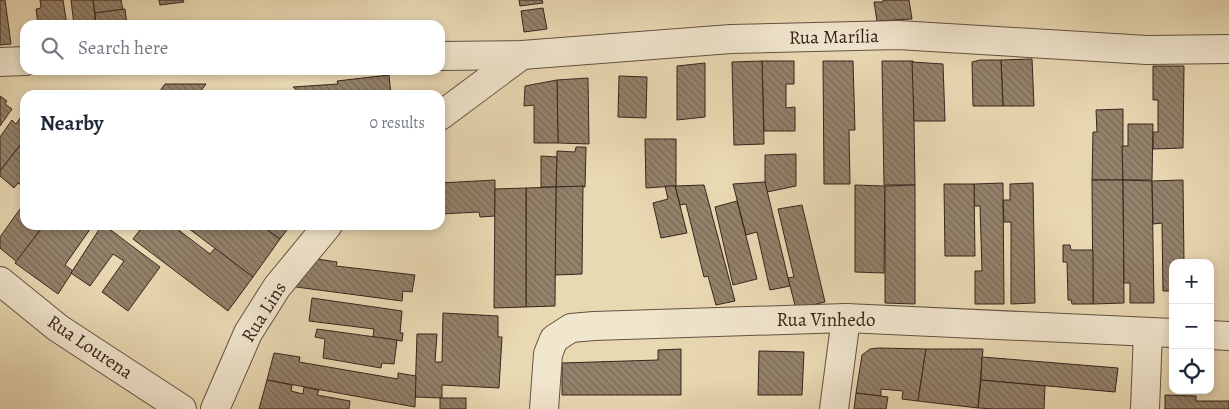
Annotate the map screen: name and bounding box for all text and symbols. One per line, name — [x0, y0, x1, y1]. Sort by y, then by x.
search box — [20, 20, 445, 75]
street label: Rua Marília — [789, 23, 879, 51]
icon: search — [38, 34, 66, 62]
text: Search here — [78, 35, 168, 61]
text: Nearby — [40, 109, 103, 137]
text: 0 results — [369, 112, 425, 134]
map controls — [1169, 259, 1214, 394]
button: + — [1169, 259, 1214, 304]
street label: Rua Lins — [235, 277, 293, 347]
button: − — [1169, 304, 1214, 349]
street label: Rua Vinhedo — [777, 307, 875, 333]
street label: Rua Lourena — [42, 309, 138, 385]
button: locate — [1169, 349, 1214, 394]

